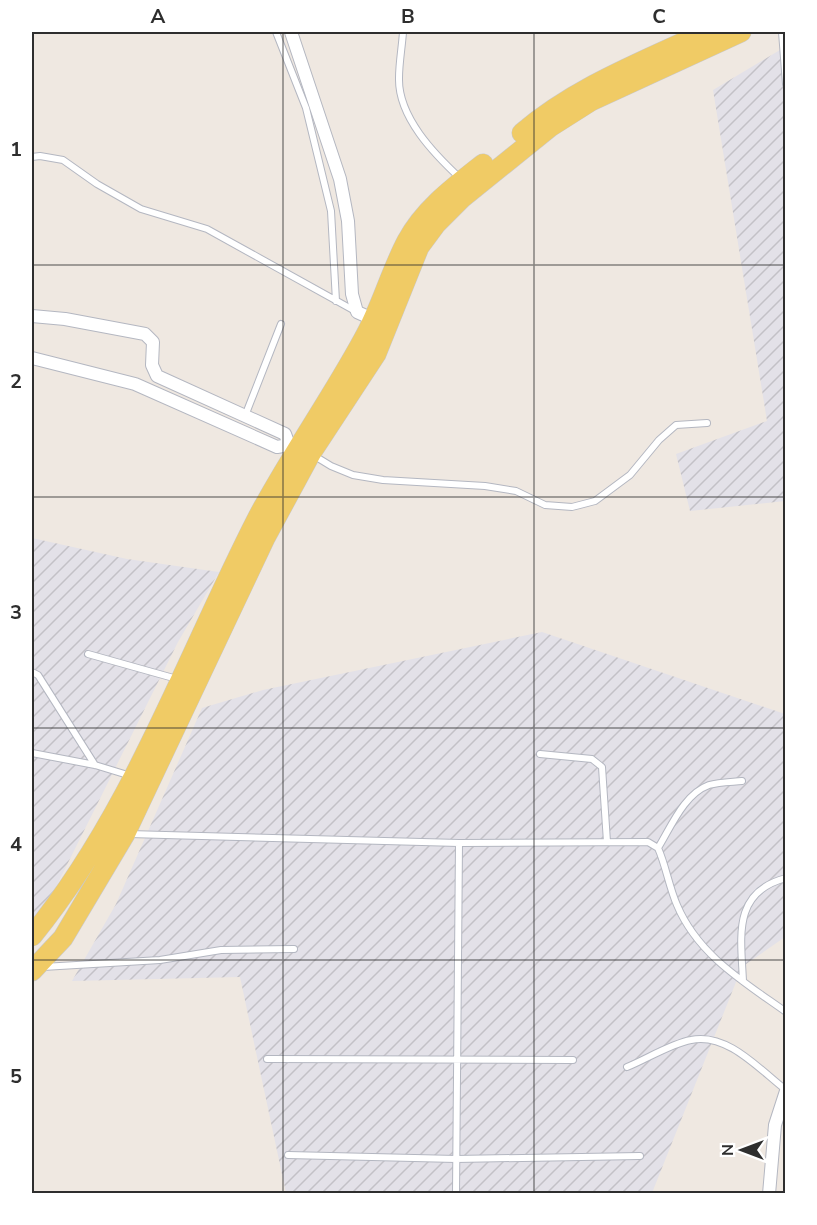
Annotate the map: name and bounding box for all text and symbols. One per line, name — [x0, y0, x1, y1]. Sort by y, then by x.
text: A — [151, 3, 166, 30]
text: B — [401, 3, 415, 30]
text: C — [652, 3, 666, 30]
text: 1 — [10, 136, 22, 163]
text: 2 — [10, 368, 22, 395]
text: 3 — [10, 599, 22, 626]
text: 4 — [10, 831, 22, 858]
text: 5 — [10, 1063, 22, 1090]
north arrow — [712, 1120, 772, 1180]
text: N — [717, 1144, 739, 1156]

